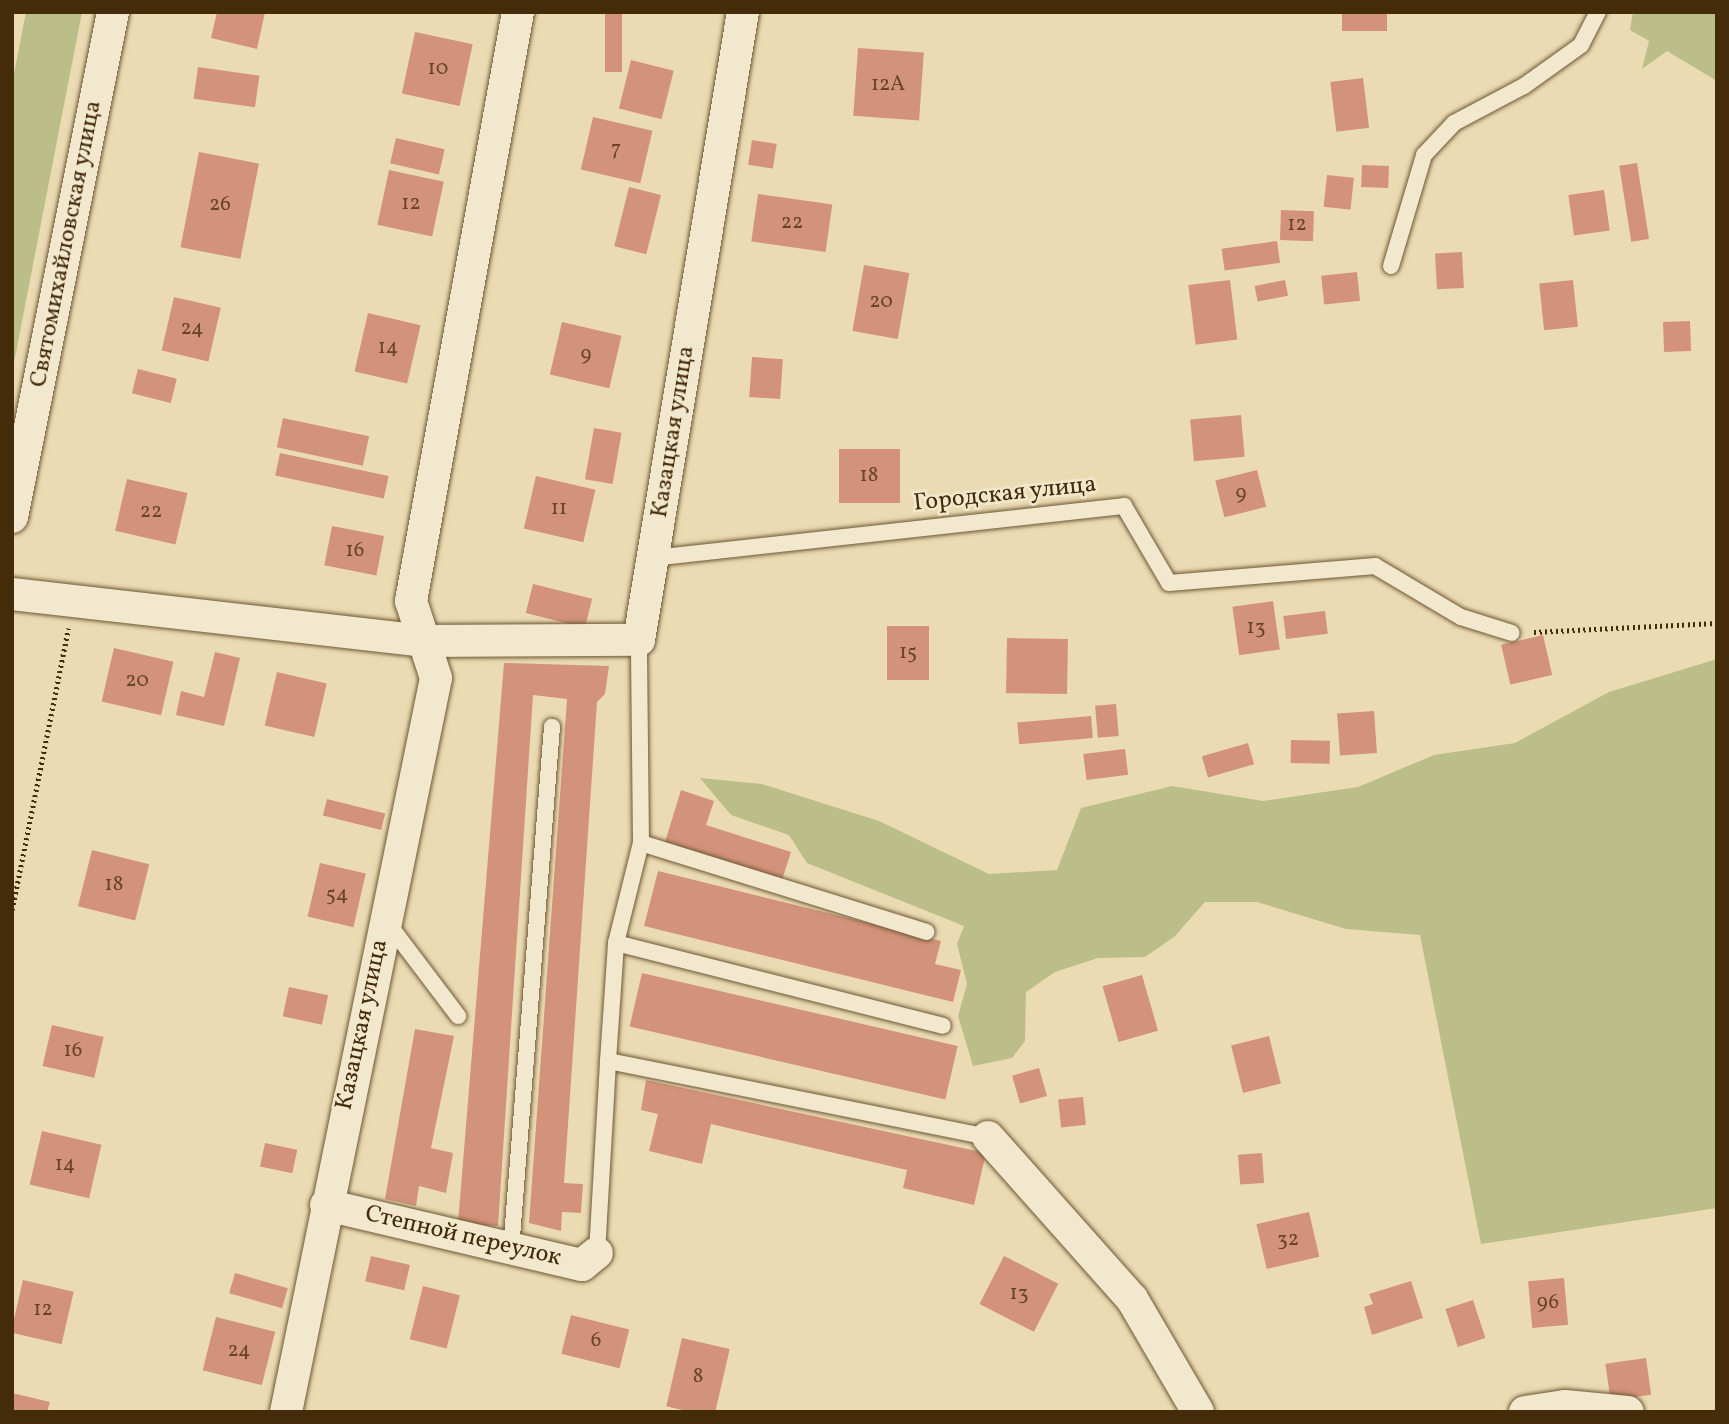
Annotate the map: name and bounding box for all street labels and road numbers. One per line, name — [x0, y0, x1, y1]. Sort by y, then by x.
street label: Святомихайловская улица — [25, 98, 109, 390]
street label: Казацкая улица — [646, 344, 702, 520]
street label: Городская улица — [912, 471, 1098, 519]
street label: Казацкая улица — [331, 937, 395, 1113]
street label: Степной переулок — [362, 1200, 564, 1274]

